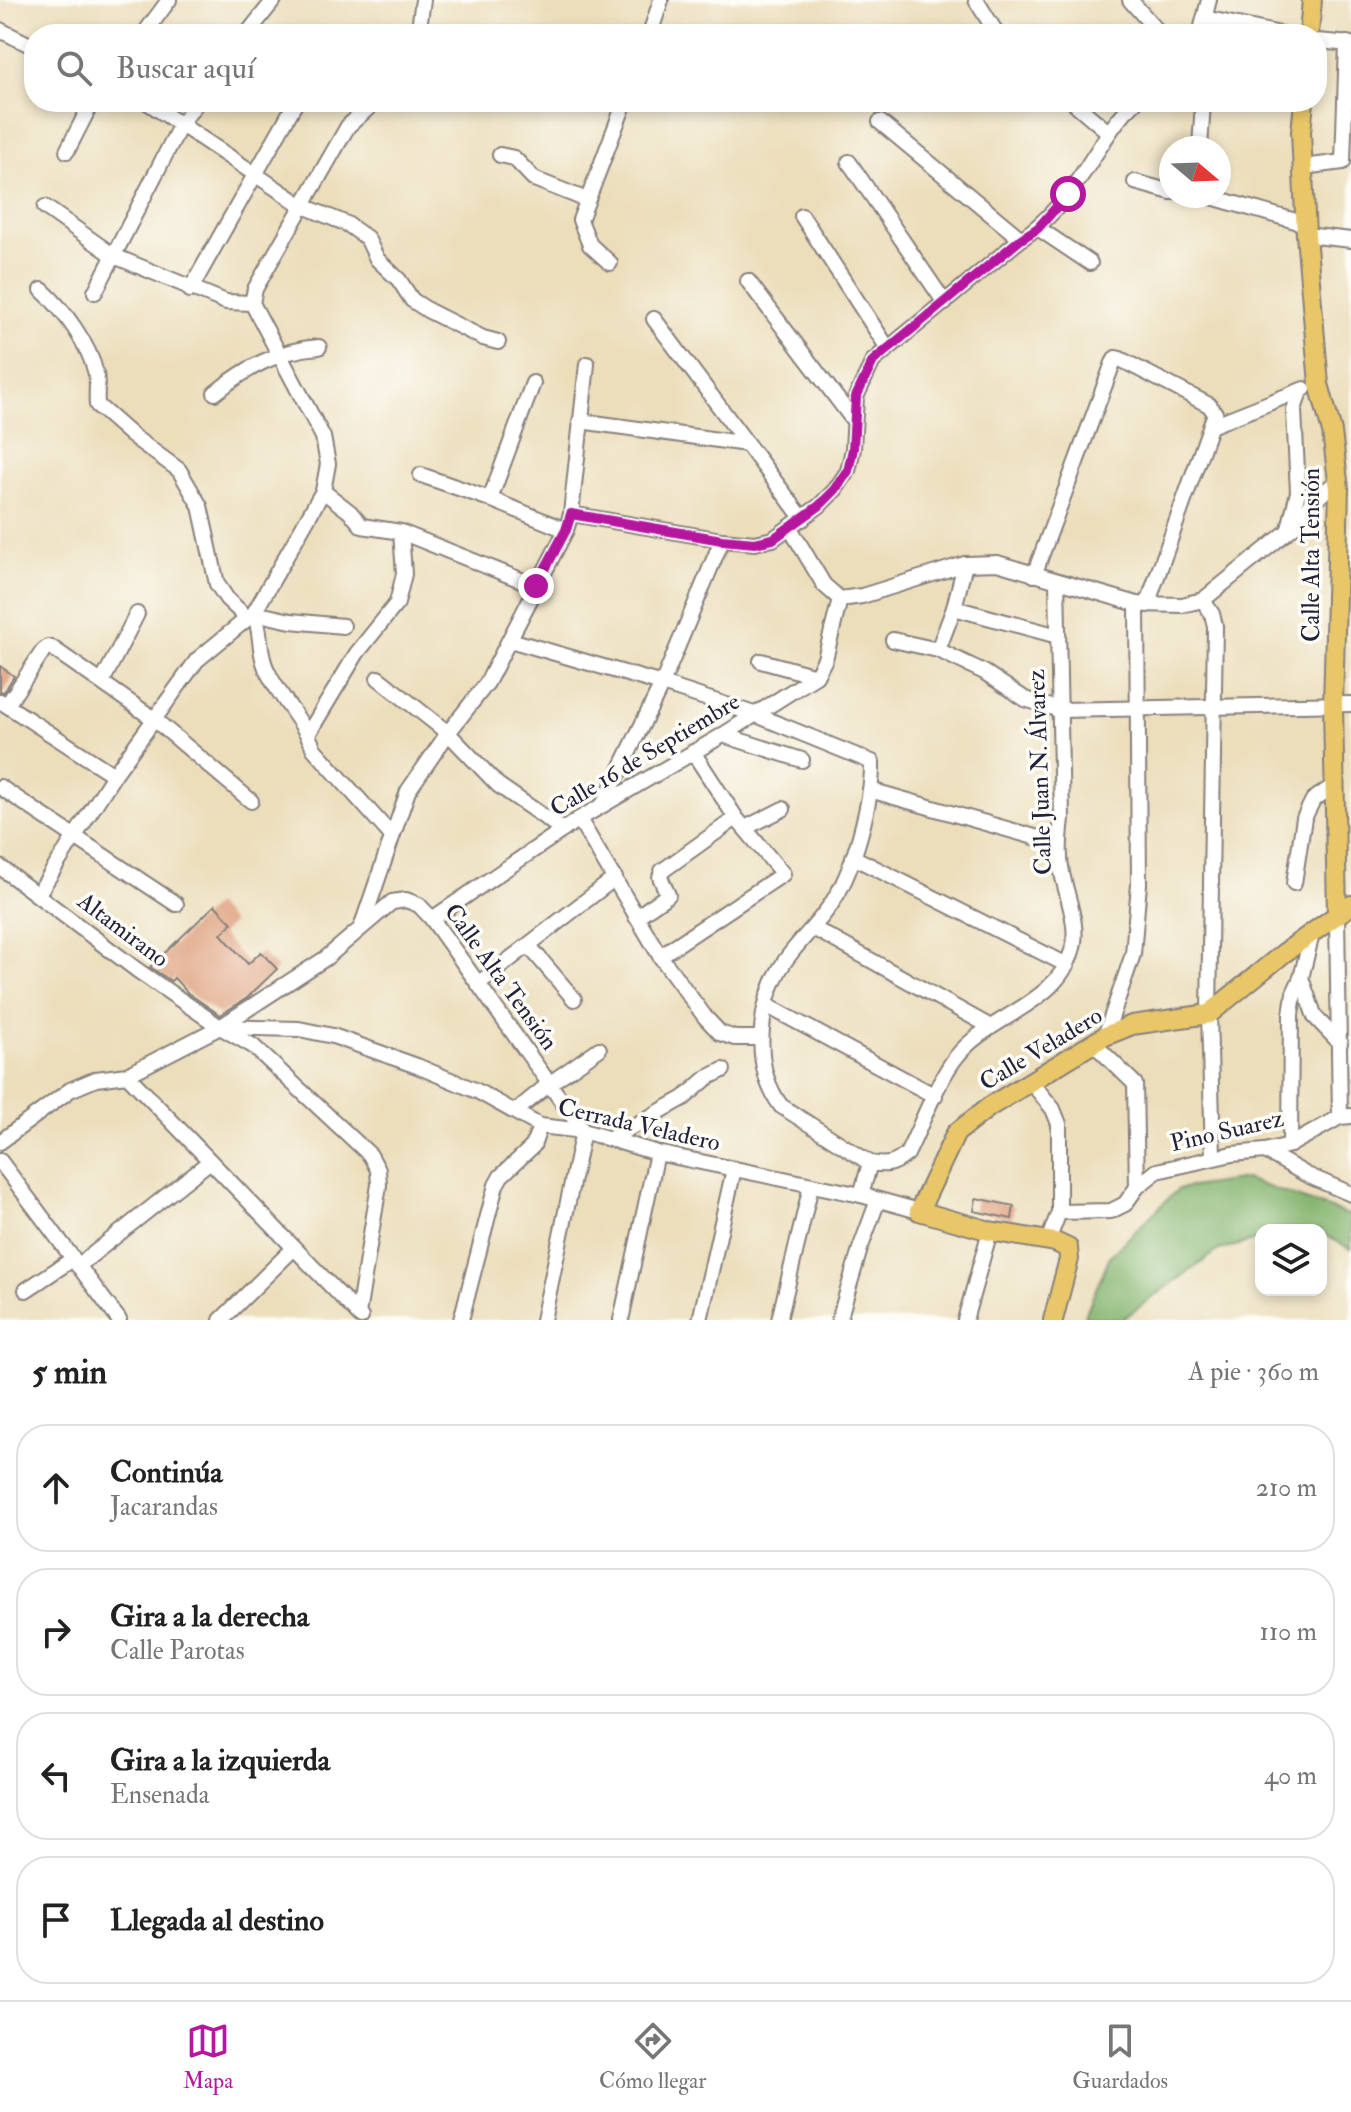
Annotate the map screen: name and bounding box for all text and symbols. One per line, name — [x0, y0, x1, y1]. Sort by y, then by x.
search box — [24, 24, 1327, 112]
icon: search — [52, 46, 96, 90]
text: Buscar aquí — [116, 50, 255, 87]
north arrow — [1159, 136, 1231, 208]
route start — [1050, 176, 1086, 212]
street label: Calle Alta Tensión — [1296, 468, 1327, 642]
route end — [518, 568, 554, 604]
street label: Calle Juan N. Álvarez — [1020, 668, 1059, 876]
street label: Calle 16 de Septiembre — [545, 686, 745, 824]
street label: Altamirano — [70, 885, 175, 974]
street label: Calle Alta Tensión — [437, 897, 565, 1057]
street label: Calle Veladero — [974, 1000, 1108, 1098]
street label: Cerrada Veladero — [555, 1091, 723, 1159]
street label: Pino Suarez — [1167, 1103, 1287, 1159]
map controls — [1255, 1224, 1327, 1296]
button: layers — [1255, 1224, 1327, 1296]
text: 5 min — [32, 1351, 107, 1394]
text: A pie · 360 m — [1188, 1356, 1319, 1388]
text: Continúa — [110, 1454, 223, 1491]
icon: ahead — [34, 1466, 78, 1510]
text: 210 m — [1256, 1472, 1317, 1504]
text: Jacarandas — [110, 1491, 218, 1523]
text: Gira a la derecha — [110, 1598, 309, 1635]
icon: right — [34, 1610, 78, 1654]
text: 110 m — [1260, 1616, 1317, 1648]
text: Calle Parotas — [110, 1635, 245, 1667]
text: Gira a la izquierda — [110, 1742, 330, 1779]
icon: left — [34, 1754, 78, 1798]
text: 40 m — [1264, 1760, 1317, 1792]
text: Ensenada — [110, 1779, 210, 1811]
icon: arrive — [34, 1898, 78, 1942]
text: Llegada al destino — [110, 1902, 324, 1939]
tab: Mapa — [183, 2019, 233, 2095]
tab: Cómo llegar — [599, 2019, 706, 2095]
tab: Guardados — [1072, 2019, 1168, 2095]

